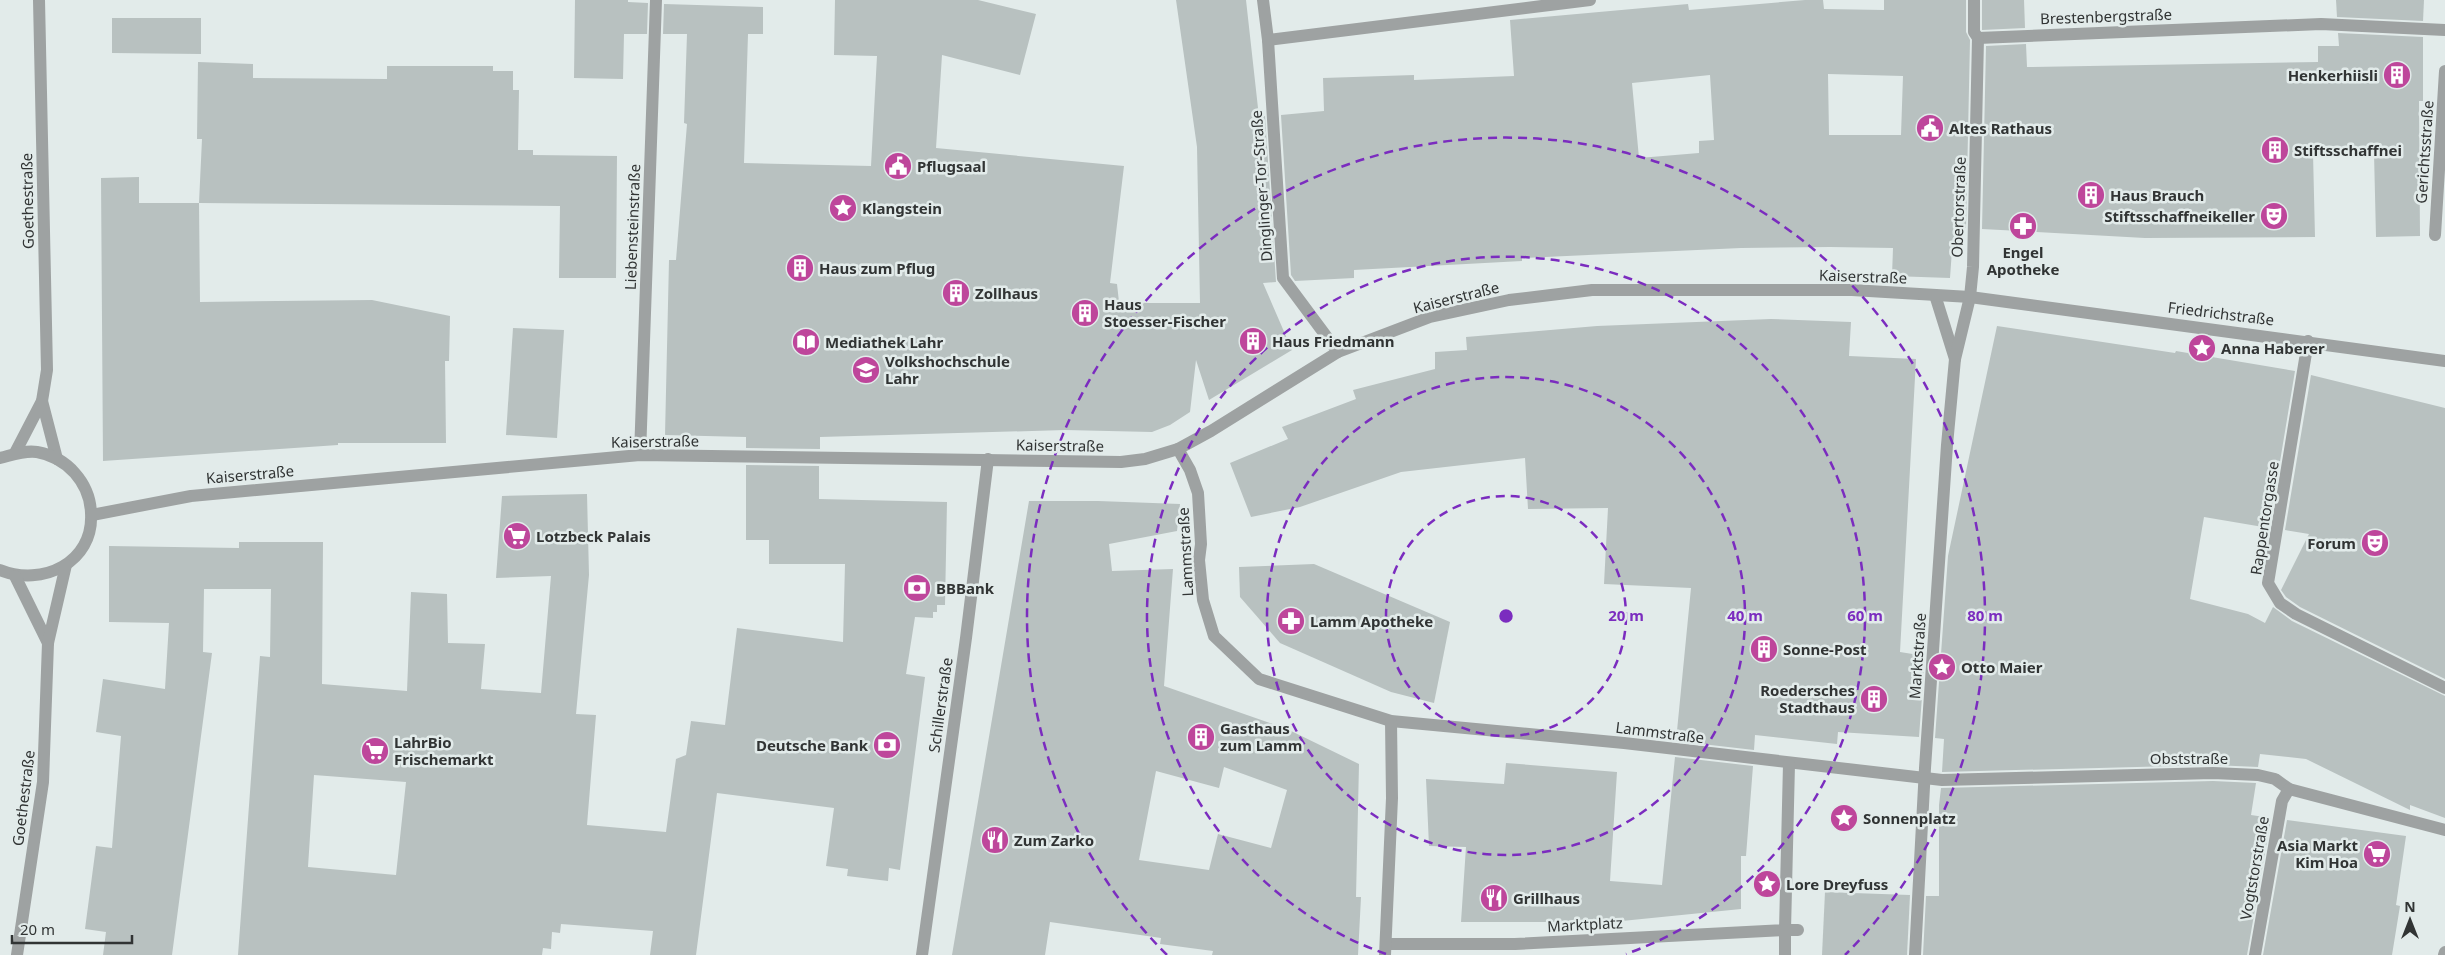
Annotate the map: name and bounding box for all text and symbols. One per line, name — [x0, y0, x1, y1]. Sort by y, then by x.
street label: Brestenbergstraße — [2040, 4, 2172, 28]
building icon: Henkerhiisli — [2382, 60, 2412, 90]
place label: Henkerhiisli — [2288, 65, 2378, 85]
street label: Gerichtsstraße — [2410, 100, 2438, 204]
street label: Dinglinger-Tor-Straße — [1246, 110, 1276, 262]
public building icon: Altes Rathaus — [1915, 113, 1945, 143]
place label: Altes Rathaus — [1949, 118, 2052, 138]
building icon: Stiftsschaffnei — [2260, 135, 2290, 165]
place label: Stiftsschaffnei — [2294, 140, 2402, 160]
public building icon: Pflugsaal — [883, 151, 913, 181]
street label: Goethestraße — [16, 153, 38, 249]
place label: Pflugsaal — [917, 156, 986, 176]
street label: Obertorstraße — [1946, 156, 1970, 258]
street label: Liebensteinstraße — [620, 164, 644, 290]
building icon: Haus Brauch — [2076, 180, 2106, 210]
place label: Haus Brauch — [2110, 185, 2204, 205]
place icon: Klangstein — [828, 193, 858, 223]
place label: Klangstein — [862, 198, 942, 218]
theatre icon: Stiftsschaffneikeller — [2259, 201, 2289, 231]
place label: Stiftsschaffneikeller — [2104, 206, 2255, 226]
pharmacy icon: Engel Apotheke — [2008, 211, 2038, 241]
place label: Engel Apotheke — [1987, 242, 2059, 279]
building icon: Haus zum Pflug — [785, 253, 815, 283]
place label: Haus zum Pflug — [819, 258, 935, 278]
street label: Kaiserstraße — [1819, 264, 1907, 288]
street label: Kaiserstraße — [1411, 277, 1501, 317]
building icon: Zollhaus — [941, 278, 971, 308]
place label: Zollhaus — [975, 283, 1038, 303]
place label: Haus Stoesser-Fischer — [1104, 294, 1226, 331]
street label: Friedrichstraße — [2167, 297, 2275, 329]
building icon: Haus Stoesser-Fischer — [1070, 298, 1100, 328]
building icon: Haus Friedmann — [1238, 326, 1268, 356]
library icon: Mediathek Lahr — [791, 327, 821, 357]
place label: Haus Friedmann — [1272, 331, 1395, 351]
place label: Mediathek Lahr — [825, 332, 944, 352]
place icon: Anna Haberer — [2187, 333, 2217, 363]
place label: Anna Haberer — [2221, 338, 2325, 358]
place label: Volkshochschule Lahr — [885, 351, 1010, 388]
school or university icon: Volkshochschule Lahr — [851, 355, 881, 385]
street label: Kaiserstraße — [611, 430, 699, 452]
street label: Kaiserstraße — [1016, 434, 1104, 456]
street label: Kaiserstraße — [205, 460, 295, 488]
street label: Rappentorgasse — [2245, 460, 2283, 576]
street label: Lammstraße — [1173, 507, 1197, 597]
supermarket icon: Lotzbeck Palais — [502, 521, 532, 551]
place label: Lotzbeck Palais — [536, 526, 651, 546]
theatre icon: Forum — [2360, 528, 2390, 558]
place label: Forum — [2307, 533, 2356, 553]
bank icon: BBBank — [902, 573, 932, 603]
place label: BBBank — [936, 578, 995, 598]
text: 20 m — [1608, 605, 1644, 625]
text: 40 m — [1727, 605, 1763, 625]
text: 60 m — [1847, 605, 1883, 625]
text: 80 m — [1967, 605, 2003, 625]
pharmacy icon: Lamm Apotheke — [1276, 606, 1306, 636]
centre of rings — [1497, 607, 1515, 625]
place label: Lamm Apotheke — [1310, 611, 1433, 631]
street label: Marktstraße — [1904, 612, 1930, 700]
building icon: Sonne-Post — [1749, 634, 1779, 664]
place label: Sonne-Post — [1783, 639, 1867, 659]
place icon: Otto Maier — [1927, 652, 1957, 682]
street label: Schillerstraße — [923, 656, 957, 754]
place label: Otto Maier — [1961, 657, 2043, 677]
place label: Roedersches Stadthaus — [1760, 680, 1855, 717]
building icon: Roedersches Stadthaus — [1859, 684, 1889, 714]
street label: Lammstraße — [1615, 717, 1705, 747]
place label: Gasthaus zum Lamm — [1220, 718, 1302, 755]
building icon: Gasthaus zum Lamm — [1186, 722, 1216, 752]
bank icon: Deutsche Bank — [872, 730, 902, 760]
place label: LahrBio Frischemarkt — [394, 732, 494, 769]
place label: Deutsche Bank — [756, 735, 869, 755]
supermarket icon: LahrBio Frischemarkt — [360, 736, 390, 766]
street label: Obststraße — [2150, 748, 2228, 768]
street label: Goethestraße — [7, 749, 39, 847]
place icon: Sonnenplatz — [1829, 803, 1859, 833]
place label: Sonnenplatz — [1863, 808, 1956, 828]
street label: Vogtstorstraße — [2235, 814, 2273, 922]
restaurant icon: Zum Zarko — [980, 825, 1010, 855]
place label: Zum Zarko — [1014, 830, 1094, 850]
place label: Asia Markt Kim Hoa — [2277, 835, 2358, 872]
supermarket icon: Asia Markt Kim Hoa — [2362, 839, 2392, 869]
place icon: Lore Dreyfuss — [1752, 869, 1782, 899]
place label: Lore Dreyfuss — [1786, 874, 1888, 894]
restaurant icon: Grillhaus — [1479, 883, 1509, 913]
place label: Grillhaus — [1513, 888, 1580, 908]
north arrow — [2385, 895, 2435, 945]
text: N — [2404, 897, 2416, 916]
scale bar — [12, 912, 132, 944]
street label: Marktplatz — [1547, 912, 1623, 936]
text: 20 m — [20, 919, 55, 939]

